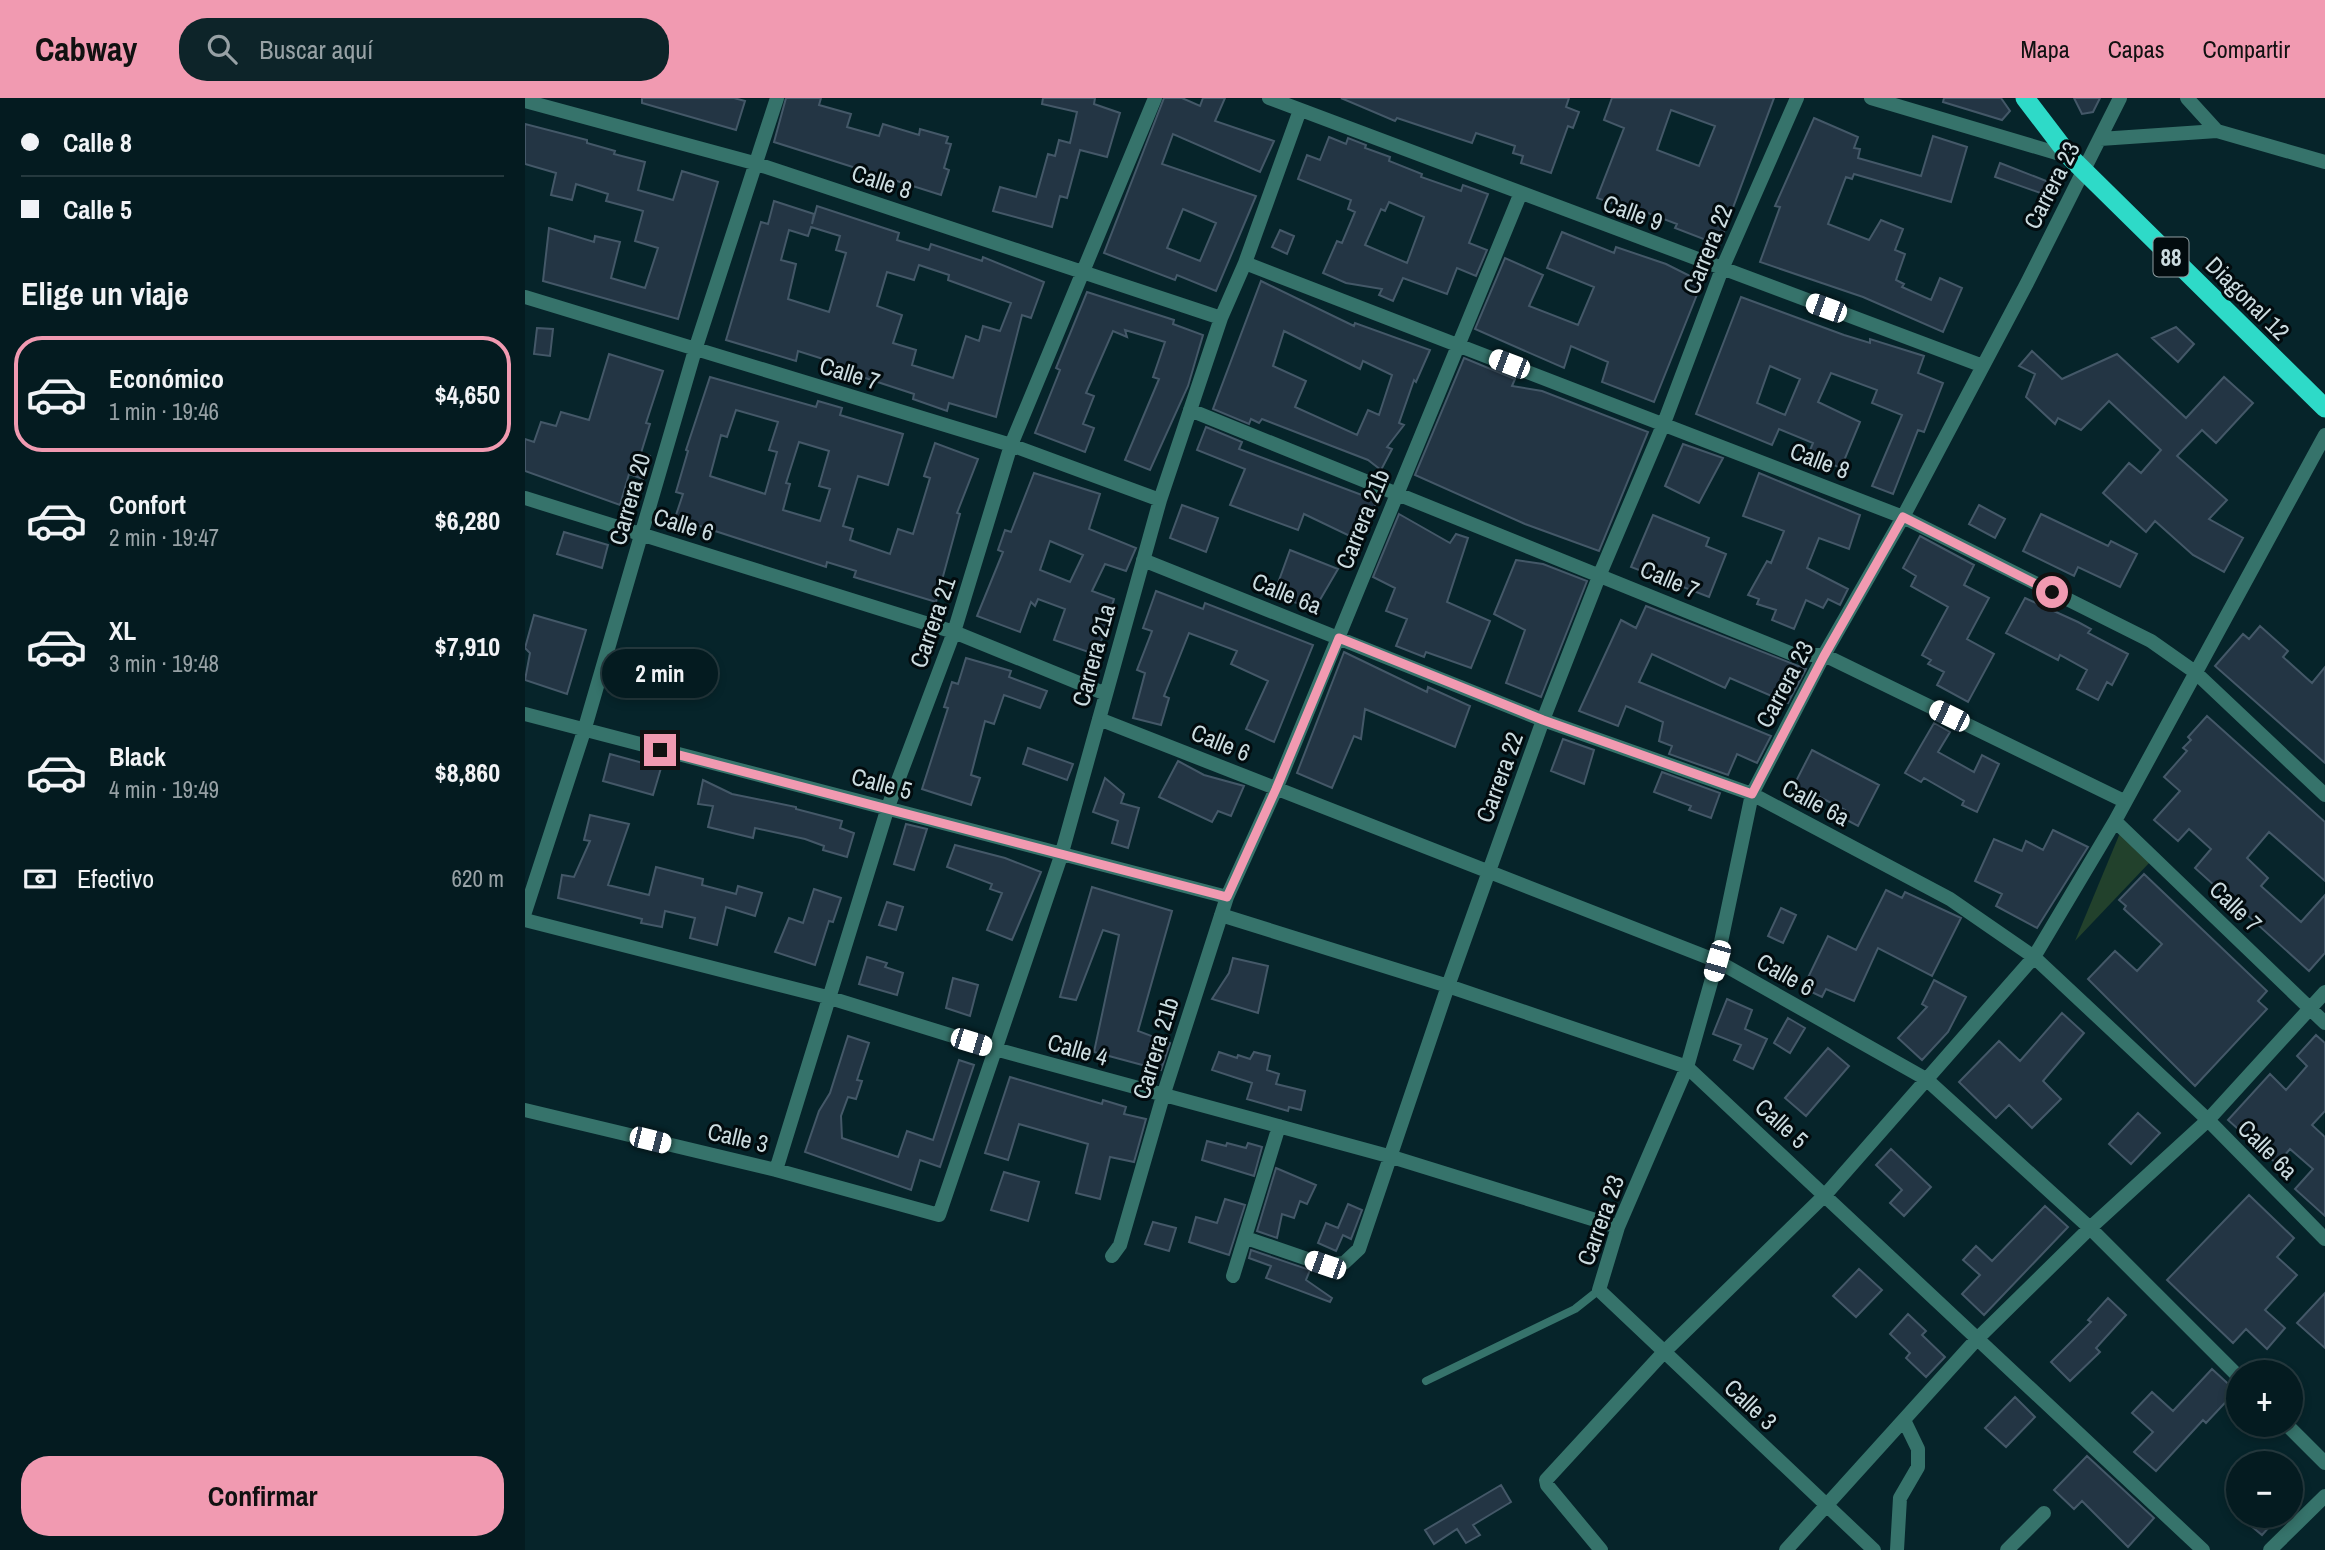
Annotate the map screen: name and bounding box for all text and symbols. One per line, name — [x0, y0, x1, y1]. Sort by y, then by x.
search box — [179, 18, 669, 81]
text: Cabway — [35, 27, 137, 71]
icon: search — [203, 30, 241, 68]
text: Buscar aquí — [259, 32, 373, 67]
text: Mapa — [2020, 33, 2070, 65]
text: Capas — [2108, 33, 2165, 65]
text: Compartir — [2203, 33, 2290, 65]
text: Calle 8 — [63, 125, 132, 160]
street label: Carrera 23 — [2015, 136, 2087, 234]
street label: Calle 8 — [848, 156, 916, 206]
street label: Calle 9 — [1599, 186, 1667, 238]
text: Calle 5 — [63, 192, 132, 227]
street label: Carrera 22 — [1675, 199, 1739, 299]
road number: 88 — [2153, 238, 2189, 276]
street label: Diagonal 12 — [2199, 249, 2297, 347]
text: Elige un viaje — [21, 272, 189, 315]
car — [1803, 291, 1850, 325]
car — [1486, 347, 1533, 381]
street label: Calle 7 — [816, 349, 884, 397]
text: Económico — [109, 361, 224, 396]
icon: car — [25, 363, 88, 426]
text: $4,650 — [435, 377, 500, 412]
text: 1 min · 19:46 — [109, 396, 219, 427]
street label: Calle 8 — [1786, 434, 1854, 486]
street label: Carrera 20 — [601, 449, 657, 549]
street label: Carrera 21b — [1327, 464, 1397, 574]
text: Confort — [109, 487, 186, 522]
icon: car — [25, 489, 88, 552]
street label: Calle 6 — [650, 500, 718, 548]
text: $6,280 — [435, 503, 500, 538]
text: 2 min · 19:47 — [109, 522, 219, 553]
street label: Calle 7 — [1636, 552, 1704, 606]
street label: Calle 6a — [1248, 565, 1327, 621]
street label: Carrera 21 — [902, 572, 962, 672]
route start — [2036, 576, 2068, 608]
street label: Carrera 21a — [1064, 600, 1122, 710]
text: XL — [109, 613, 136, 648]
icon: car — [25, 615, 88, 678]
text: $7,910 — [435, 629, 500, 664]
street label: Carrera 23 — [1748, 635, 1820, 733]
text: 3 min · 19:48 — [109, 648, 219, 679]
callout: 2 min — [602, 648, 718, 698]
text: 2 min — [635, 658, 685, 689]
car — [1926, 697, 1973, 735]
street label: Calle 6 — [1187, 716, 1255, 768]
street label: Carrera 22 — [1468, 727, 1530, 827]
route end — [644, 734, 676, 766]
text: Black — [109, 739, 166, 774]
icon: car — [25, 741, 88, 804]
text: $8,860 — [435, 755, 500, 790]
street label: Calle 5 — [848, 760, 916, 806]
street label: Calle 6a — [1777, 771, 1855, 833]
text: 4 min · 19:49 — [109, 774, 219, 805]
icon: cash — [21, 860, 59, 898]
text: Efectivo — [77, 861, 154, 896]
text: 620 m — [452, 863, 504, 894]
street label: Calle 7 — [2203, 873, 2269, 939]
car — [1702, 938, 1733, 984]
street label: Calle 6 — [1751, 945, 1821, 1003]
street label: Carrera 21b — [1124, 993, 1186, 1103]
street label: Calle 4 — [1044, 1025, 1112, 1073]
car — [948, 1026, 995, 1058]
street label: Calle 5 — [1749, 1091, 1816, 1155]
street label: Calle 6a — [2231, 1112, 2305, 1186]
street label: Calle 3 — [705, 1115, 771, 1159]
car — [628, 1125, 673, 1155]
street label: Carrera 23 — [1569, 1170, 1631, 1270]
car — [1302, 1248, 1349, 1282]
map controls — [2226, 1360, 2303, 1528]
button: + — [2226, 1360, 2303, 1437]
street label: Calle 3 — [1718, 1371, 1784, 1437]
button: − — [2226, 1451, 2303, 1528]
button: Confirmar — [21, 1456, 504, 1536]

